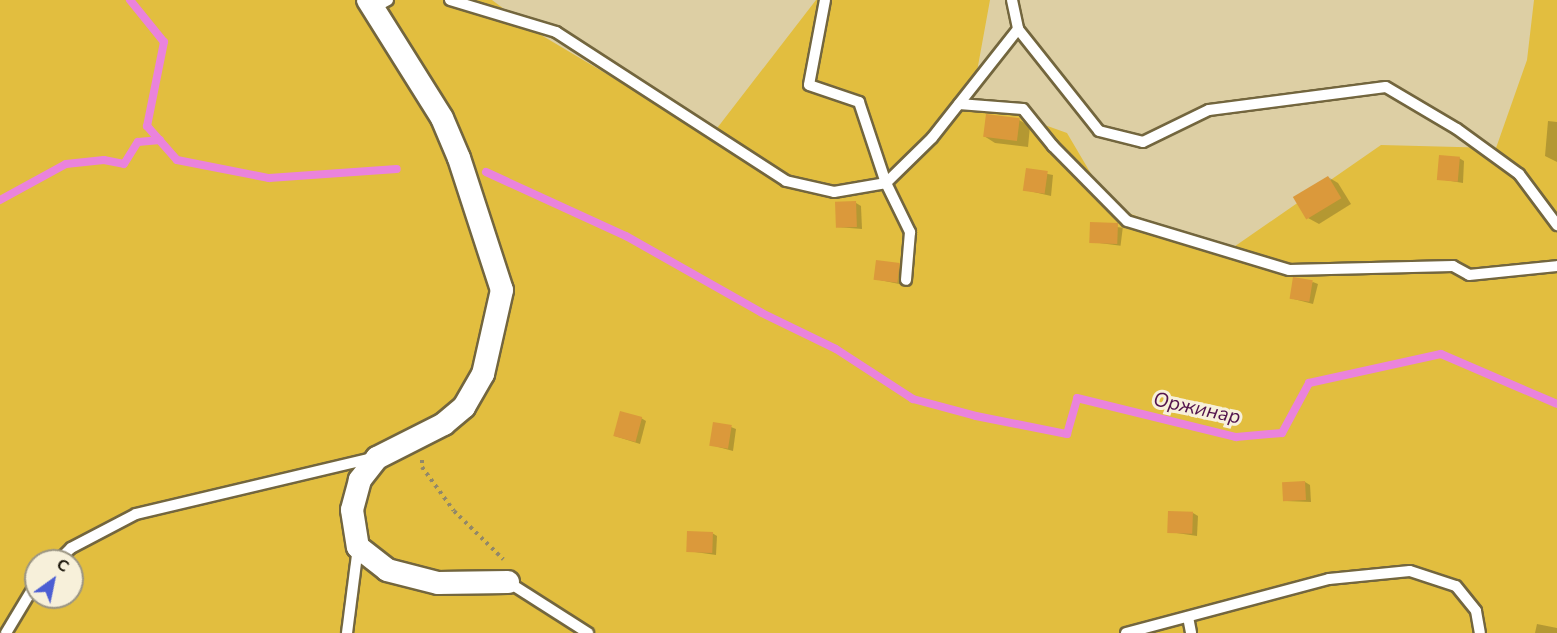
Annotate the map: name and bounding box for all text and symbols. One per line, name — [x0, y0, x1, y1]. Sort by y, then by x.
water label: Оржинар — [1151, 387, 1243, 429]
north arrow — [24, 549, 84, 609]
text: С — [52, 553, 73, 578]

